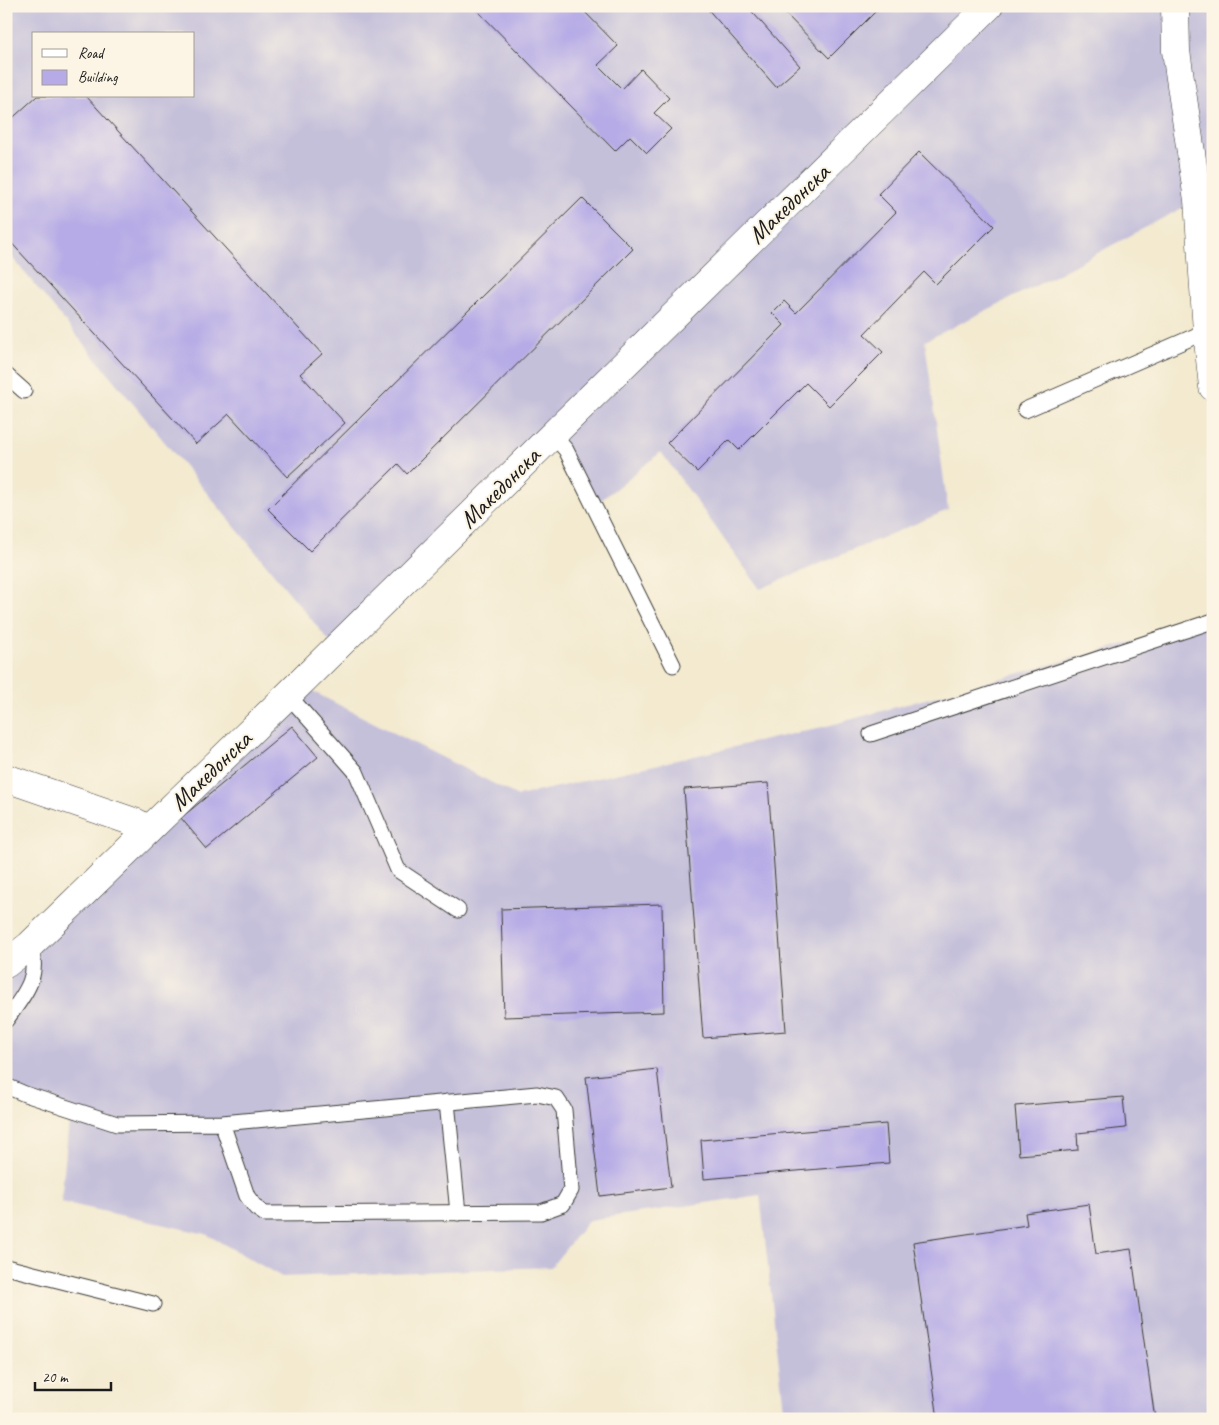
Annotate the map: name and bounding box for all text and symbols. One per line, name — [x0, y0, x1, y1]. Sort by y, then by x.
legend — [32, 32, 195, 98]
text: Road — [78, 44, 105, 63]
text: Building — [78, 68, 118, 87]
street label: Македонска — [741, 155, 838, 251]
street label: Македонска — [452, 439, 549, 535]
street label: Македонска — [163, 722, 260, 818]
scale bar — [35, 1360, 111, 1392]
text: 20 m — [42, 1368, 69, 1387]

